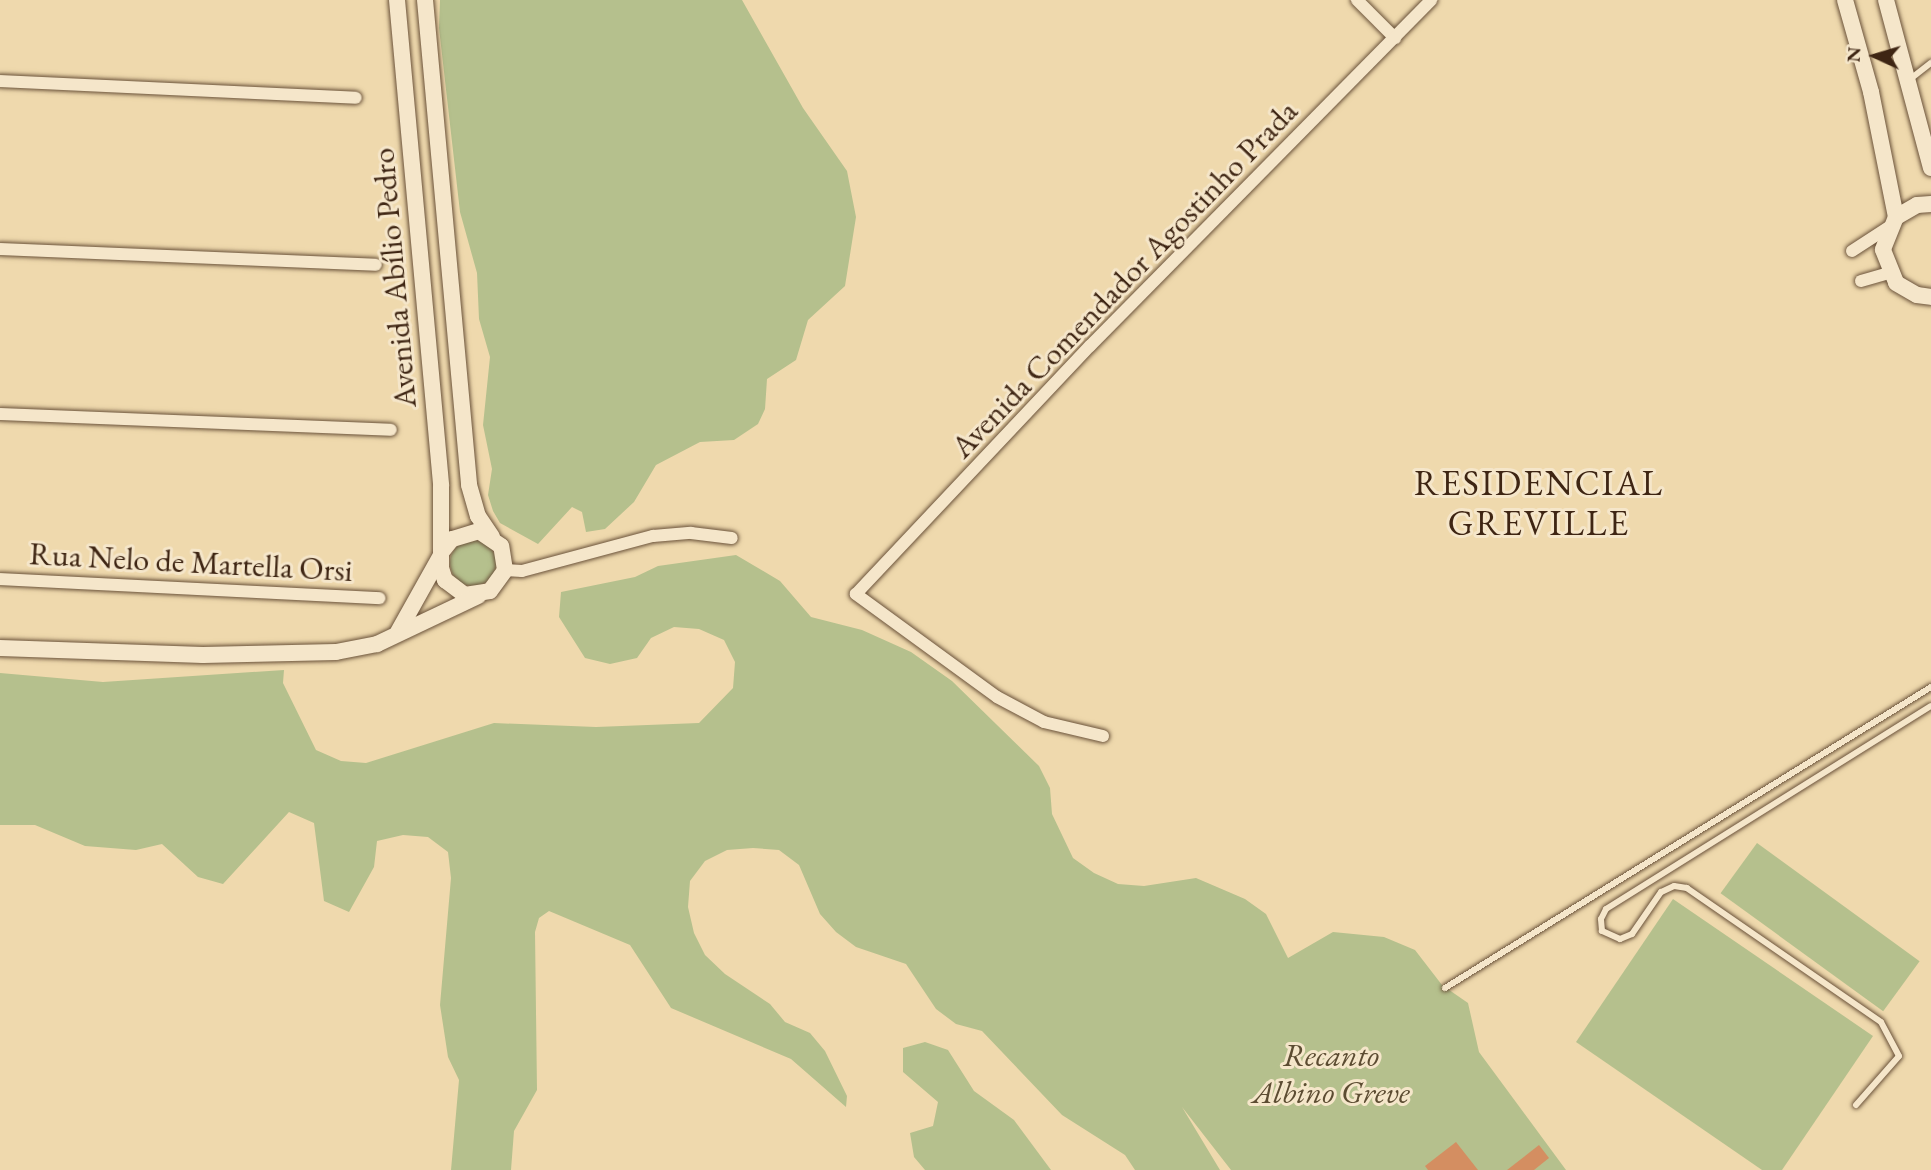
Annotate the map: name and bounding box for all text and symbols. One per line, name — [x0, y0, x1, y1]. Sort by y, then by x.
north arrow — [1840, 21, 1910, 91]
text: N — [1841, 46, 1867, 63]
street label: Avenida Comendador Agostinho Prada — [943, 92, 1305, 466]
street label: Avenida Abílio Pedro — [364, 146, 424, 410]
district label: RESIDENCIAL GREVILLE — [1415, 462, 1663, 544]
street label: Rua Nelo de Martella Orsi — [28, 534, 354, 590]
park label: Recanto Albino Greve — [1252, 1037, 1410, 1112]

